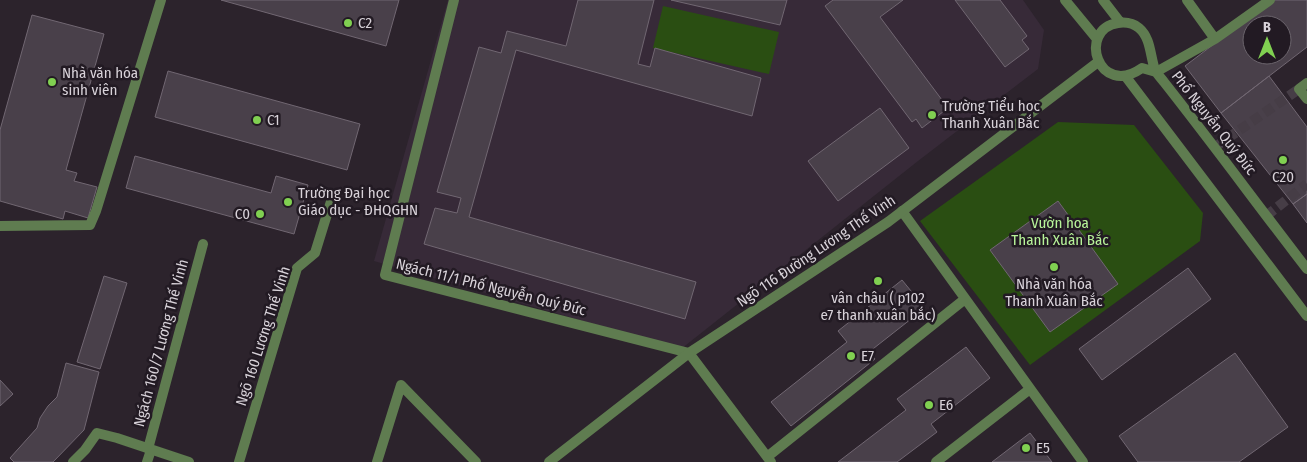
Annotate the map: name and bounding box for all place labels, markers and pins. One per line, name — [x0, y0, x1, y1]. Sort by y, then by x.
place label: C2 — [358, 14, 373, 32]
marker: C2 — [342, 17, 354, 29]
place label: Nhà văn hóa sinh viên — [62, 64, 138, 99]
marker: Nhà văn hóa sinh viên — [46, 76, 58, 88]
place label: Trường Tiểu học Thanh Xuân Bắc — [942, 97, 1041, 132]
marker: Trường Tiểu học Thanh Xuân Bắc — [926, 109, 938, 121]
place label: C1 — [267, 111, 280, 129]
marker: C1 — [251, 114, 263, 126]
marker: C20 — [1277, 154, 1289, 166]
place label: C20 — [1272, 168, 1294, 186]
place label: Trường Đại học Giáo dục - ĐHQGHN — [298, 184, 418, 219]
marker: Trường Đại học Giáo dục - ĐHQGHN — [282, 196, 294, 208]
place label: C0 — [235, 205, 250, 223]
marker: C0 — [254, 208, 266, 220]
marker: Nhà văn hóa Thanh Xuân Bắc — [1048, 261, 1060, 273]
marker: vân châu ( p102 e7 thanh xuân bắc) — [872, 275, 884, 287]
place label: Nhà văn hóa Thanh Xuân Bắc — [1005, 275, 1103, 310]
place label: vân châu ( p102 e7 thanh xuân bắc) — [820, 289, 936, 324]
place label: E7 — [861, 347, 874, 365]
marker: E7 — [845, 350, 857, 362]
place label: E6 — [939, 396, 953, 414]
marker: E6 — [923, 399, 935, 411]
place label: E5 — [1036, 439, 1050, 457]
marker: E5 — [1020, 442, 1032, 454]

